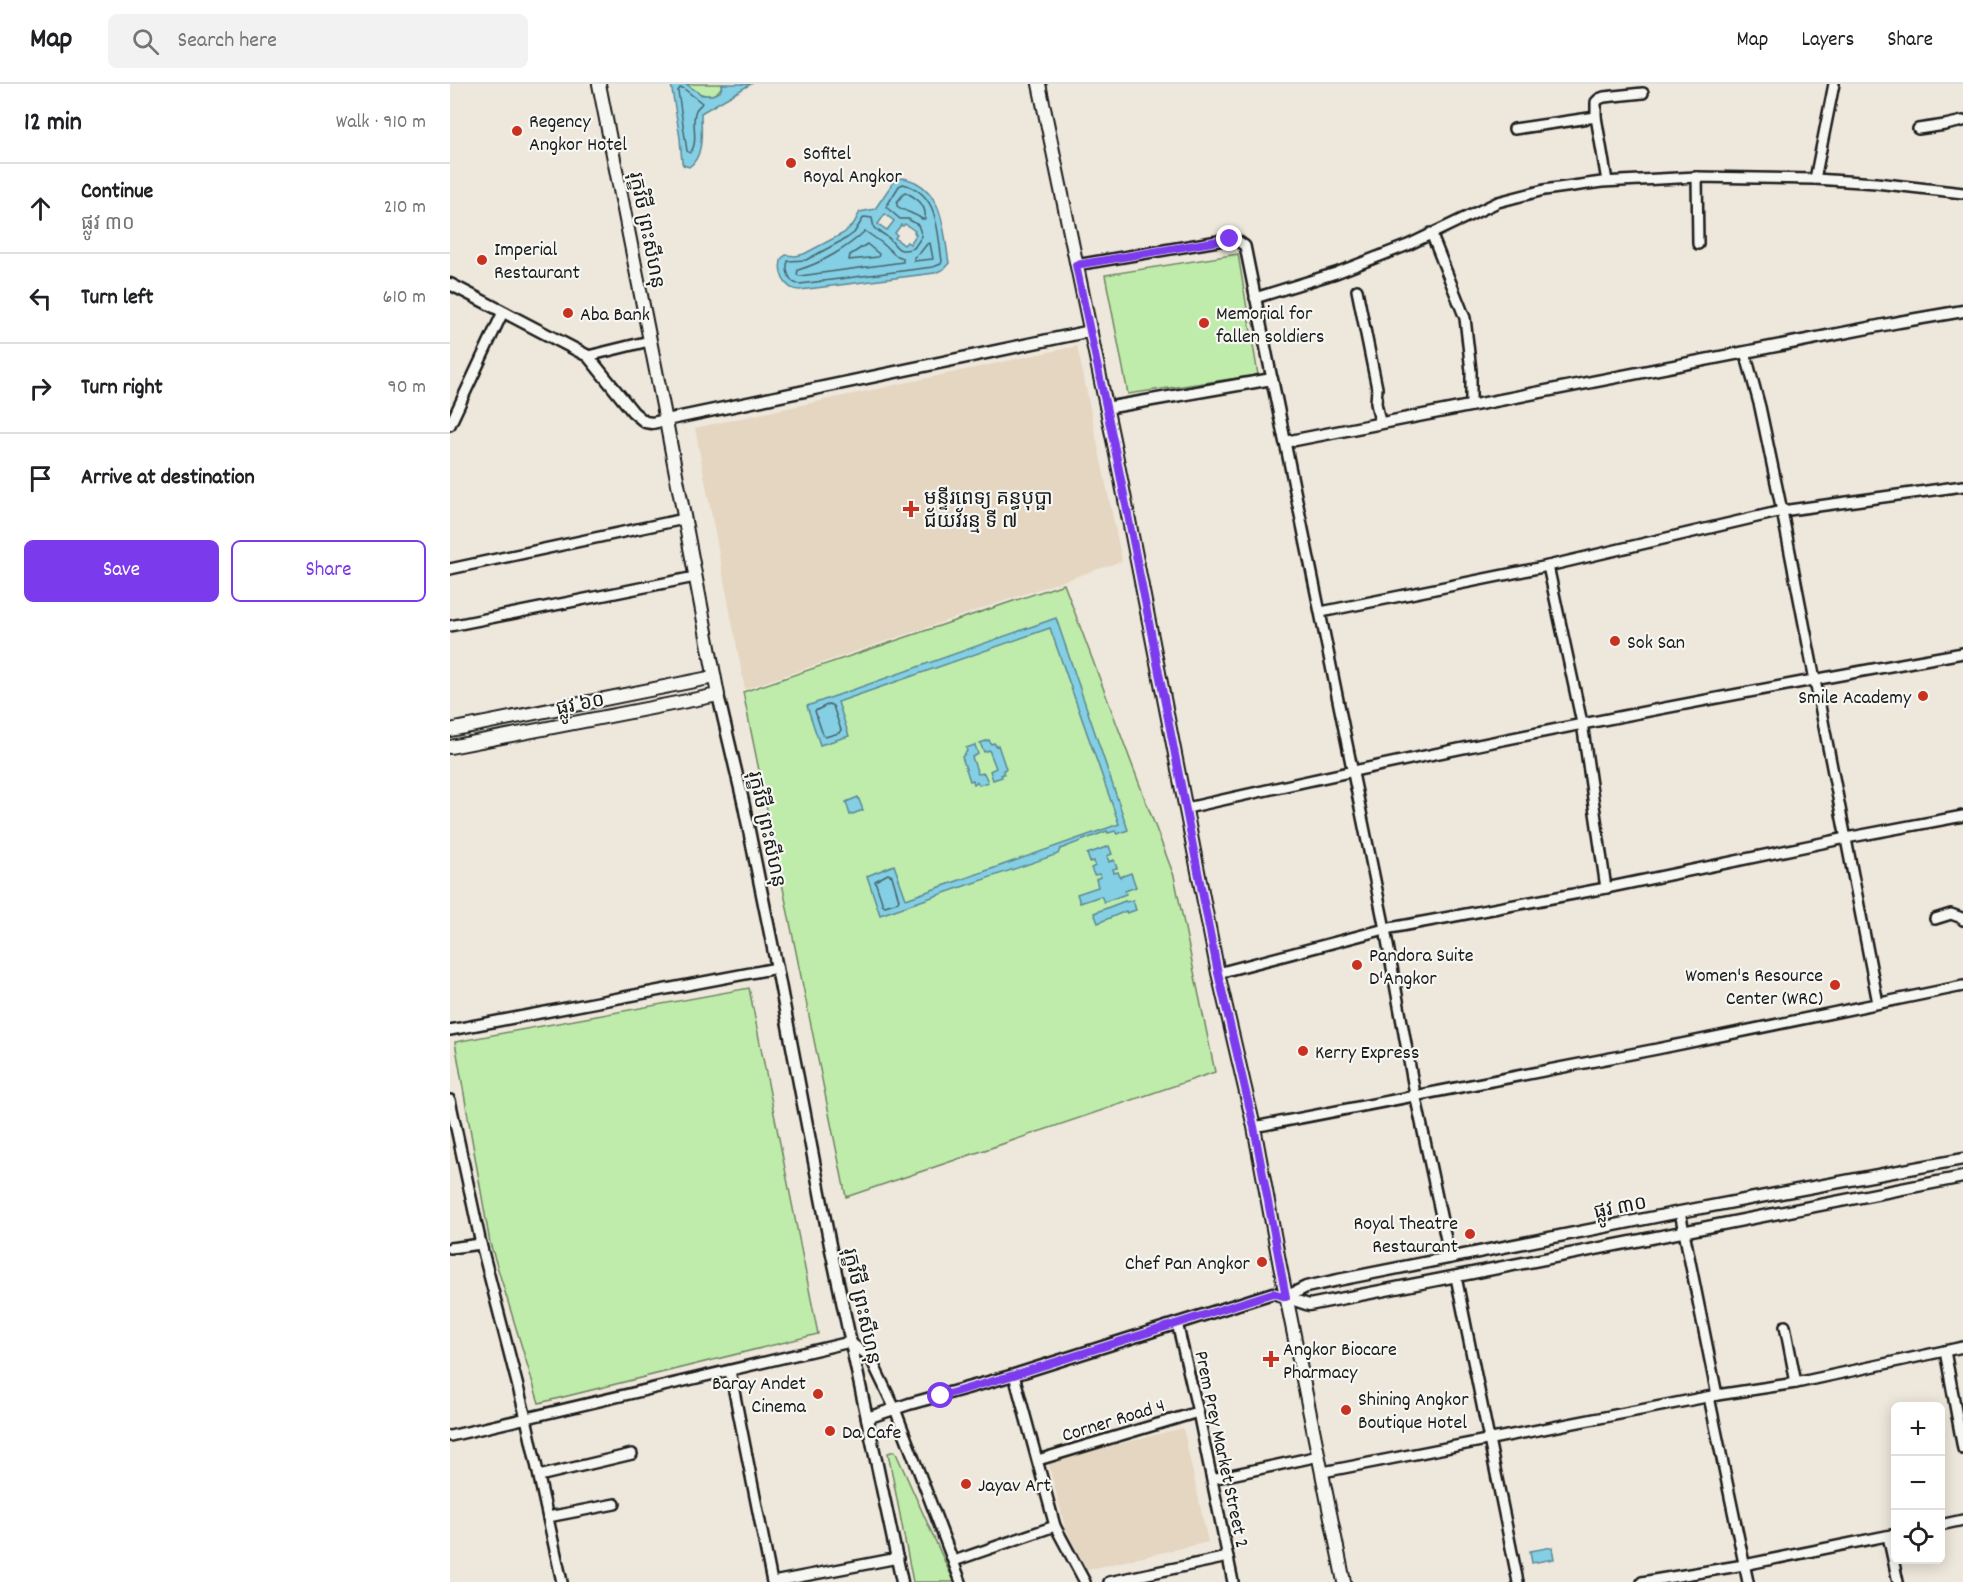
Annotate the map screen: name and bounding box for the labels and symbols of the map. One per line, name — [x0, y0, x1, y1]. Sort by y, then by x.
place label: Regency Angkor Hotel — [529, 109, 627, 160]
marker: Regency Angkor Hotel — [510, 124, 524, 138]
place label: Sofitel Royal Angkor — [803, 141, 902, 192]
marker: Sofitel Royal Angkor — [784, 156, 798, 170]
street label: រុក្ខវិថី ព្រះសីហនុ — [620, 170, 672, 291]
route end — [1216, 225, 1242, 251]
place label: Imperial Restaurant — [494, 237, 580, 288]
marker: Imperial Restaurant — [475, 253, 489, 267]
place label: Memorial for fallen soldiers — [1216, 301, 1324, 352]
place label: Aba Bank — [580, 302, 650, 330]
marker: Aba Bank — [561, 306, 575, 320]
marker: Memorial for fallen soldiers — [1197, 316, 1211, 330]
place label: មន្ទីរពេទ្យ គន្ធបុប្ផា ជ័យវ័រន្ម ទី ៧ — [924, 486, 1053, 537]
marker: មន្ទីរពេទ្យ គន្ធបុប្ផា ជ័យវ័រន្ម ទី ៧ — [902, 500, 920, 518]
place label: Sok San — [1627, 630, 1685, 658]
marker: Sok San — [1608, 634, 1622, 648]
place label: Smile Academy — [1798, 685, 1912, 713]
street label: ផ្លូវ ៦០ — [554, 688, 608, 726]
marker: Smile Academy — [1916, 689, 1930, 703]
street label: រុក្ខវិថី ព្រះសីហនុ — [739, 769, 793, 890]
place label: Pandora Suite D'Angkor — [1369, 943, 1474, 994]
marker: Pandora Suite D'Angkor — [1350, 958, 1364, 972]
place label: Women's Resource Center (WRC) — [1685, 963, 1823, 1014]
marker: Women's Resource Center (WRC) — [1828, 978, 1842, 992]
place label: Kerry Express — [1315, 1040, 1419, 1068]
marker: Kerry Express — [1296, 1044, 1310, 1058]
street label: ផ្លូវ ៣០ — [1592, 1190, 1650, 1230]
place label: Royal Theatre Restaurant — [1354, 1211, 1458, 1262]
marker: Royal Theatre Restaurant — [1463, 1227, 1477, 1241]
street label: រុក្ខវិថី ព្រះសីហនុ — [834, 1246, 888, 1367]
place label: Chef Pan Angkor — [1125, 1251, 1251, 1279]
marker: Chef Pan Angkor — [1255, 1255, 1269, 1269]
place label: Angkor Biocare Pharmacy — [1283, 1337, 1397, 1388]
street label: Prem Prey Market Street 2 — [1185, 1348, 1255, 1551]
marker: Angkor Biocare Pharmacy — [1264, 1352, 1278, 1366]
place label: Baray Andet Cinema — [712, 1371, 807, 1422]
route start — [927, 1382, 953, 1408]
marker: Baray Andet Cinema — [811, 1387, 825, 1401]
place label: Shining Angkor Boutique Hotel — [1358, 1387, 1469, 1438]
street label: Corner Road 4 — [1059, 1393, 1169, 1451]
marker: Shining Angkor Boutique Hotel — [1339, 1403, 1353, 1417]
place label: Da Cafe — [842, 1420, 902, 1448]
marker: Da Cafe — [823, 1424, 837, 1438]
place label: Jayav Art — [978, 1473, 1051, 1501]
marker: Jayav Art — [959, 1477, 973, 1491]

